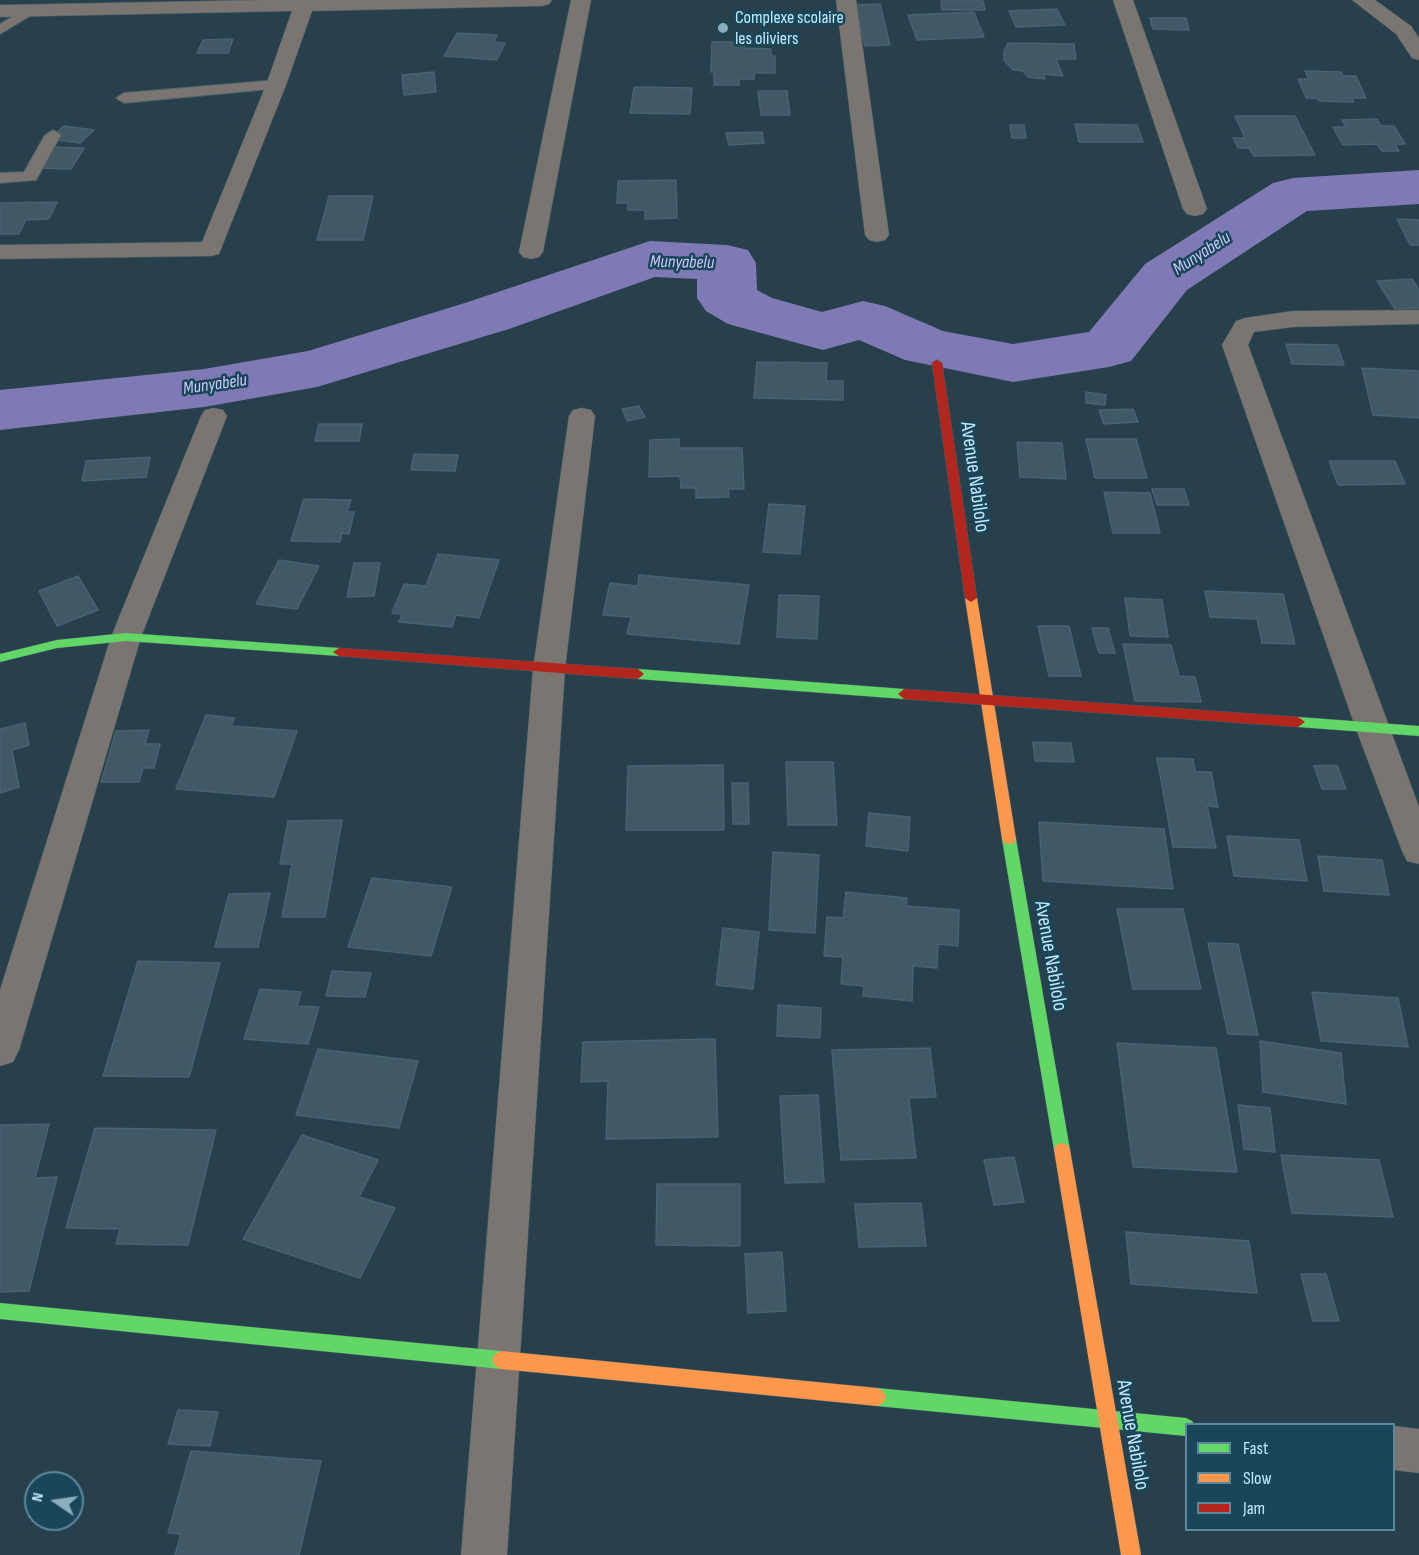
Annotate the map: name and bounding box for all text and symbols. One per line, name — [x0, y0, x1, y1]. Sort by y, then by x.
place label: Complexe scolaire les oliviers — [735, 7, 844, 50]
marker: Complexe scolaire les oliviers — [716, 21, 730, 35]
water label: Munyabelu — [1169, 227, 1235, 281]
water label: Munyabelu — [650, 252, 714, 274]
water label: Munyabelu — [182, 370, 248, 400]
street label: Avenue Nabilolo — [954, 420, 994, 534]
street label: Avenue Nabilolo — [1028, 899, 1072, 1013]
street label: Avenue Nabilolo — [1110, 1378, 1154, 1492]
legend — [1185, 1423, 1395, 1531]
text: Fast — [1243, 1438, 1268, 1459]
text: Slow — [1243, 1468, 1272, 1489]
north arrow — [24, 1471, 84, 1531]
text: N — [28, 1491, 48, 1504]
text: Jam — [1243, 1498, 1265, 1519]

